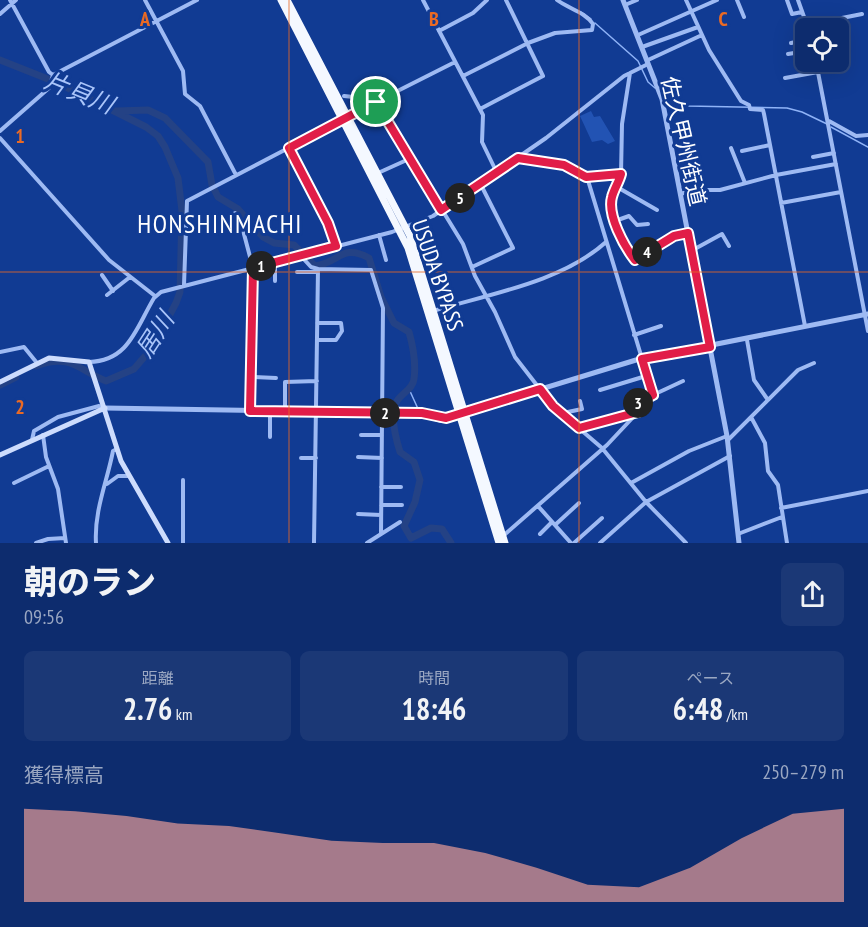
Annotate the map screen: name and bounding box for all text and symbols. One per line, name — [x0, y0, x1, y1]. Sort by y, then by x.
text: A — [139, 6, 151, 32]
text: B — [429, 6, 439, 32]
text: C — [718, 6, 728, 32]
map controls — [795, 18, 849, 72]
button: locate — [795, 18, 849, 72]
water label: 片貝川 — [40, 65, 121, 122]
street label: 佐久甲州街道 — [656, 74, 712, 208]
pin — [350, 76, 401, 127]
icon: arrive — [359, 85, 392, 118]
text: 1 — [15, 123, 25, 149]
pin: 5 — [445, 183, 475, 213]
text: 5 — [456, 188, 464, 208]
district label: HONSHINMACHI — [137, 207, 303, 240]
street label: USUDA BYPASS — [406, 216, 470, 334]
pin: 4 — [632, 237, 662, 267]
text: 4 — [643, 242, 651, 262]
pin: 1 — [246, 251, 276, 281]
text: 1 — [257, 256, 265, 276]
water label: 居川 — [129, 304, 182, 363]
pin: 3 — [623, 388, 653, 418]
text: 3 — [634, 393, 642, 413]
text: 2 — [15, 394, 25, 420]
pin: 2 — [370, 398, 400, 428]
text: 2 — [381, 403, 389, 423]
text: 朝のラン — [24, 560, 156, 603]
button: share — [781, 563, 844, 626]
text: 09:56 — [24, 604, 64, 630]
text: 距離 — [142, 668, 174, 688]
text: 時間 — [418, 668, 450, 688]
text: ペース — [687, 668, 734, 688]
text: 2.76 — [123, 689, 172, 728]
text: 18:46 — [402, 689, 466, 728]
text: 6:48 — [673, 689, 723, 728]
text: km — [172, 704, 192, 724]
text: /km — [723, 704, 748, 724]
text: 250–279 m — [762, 759, 844, 785]
text: 獲得標高 — [24, 762, 104, 788]

